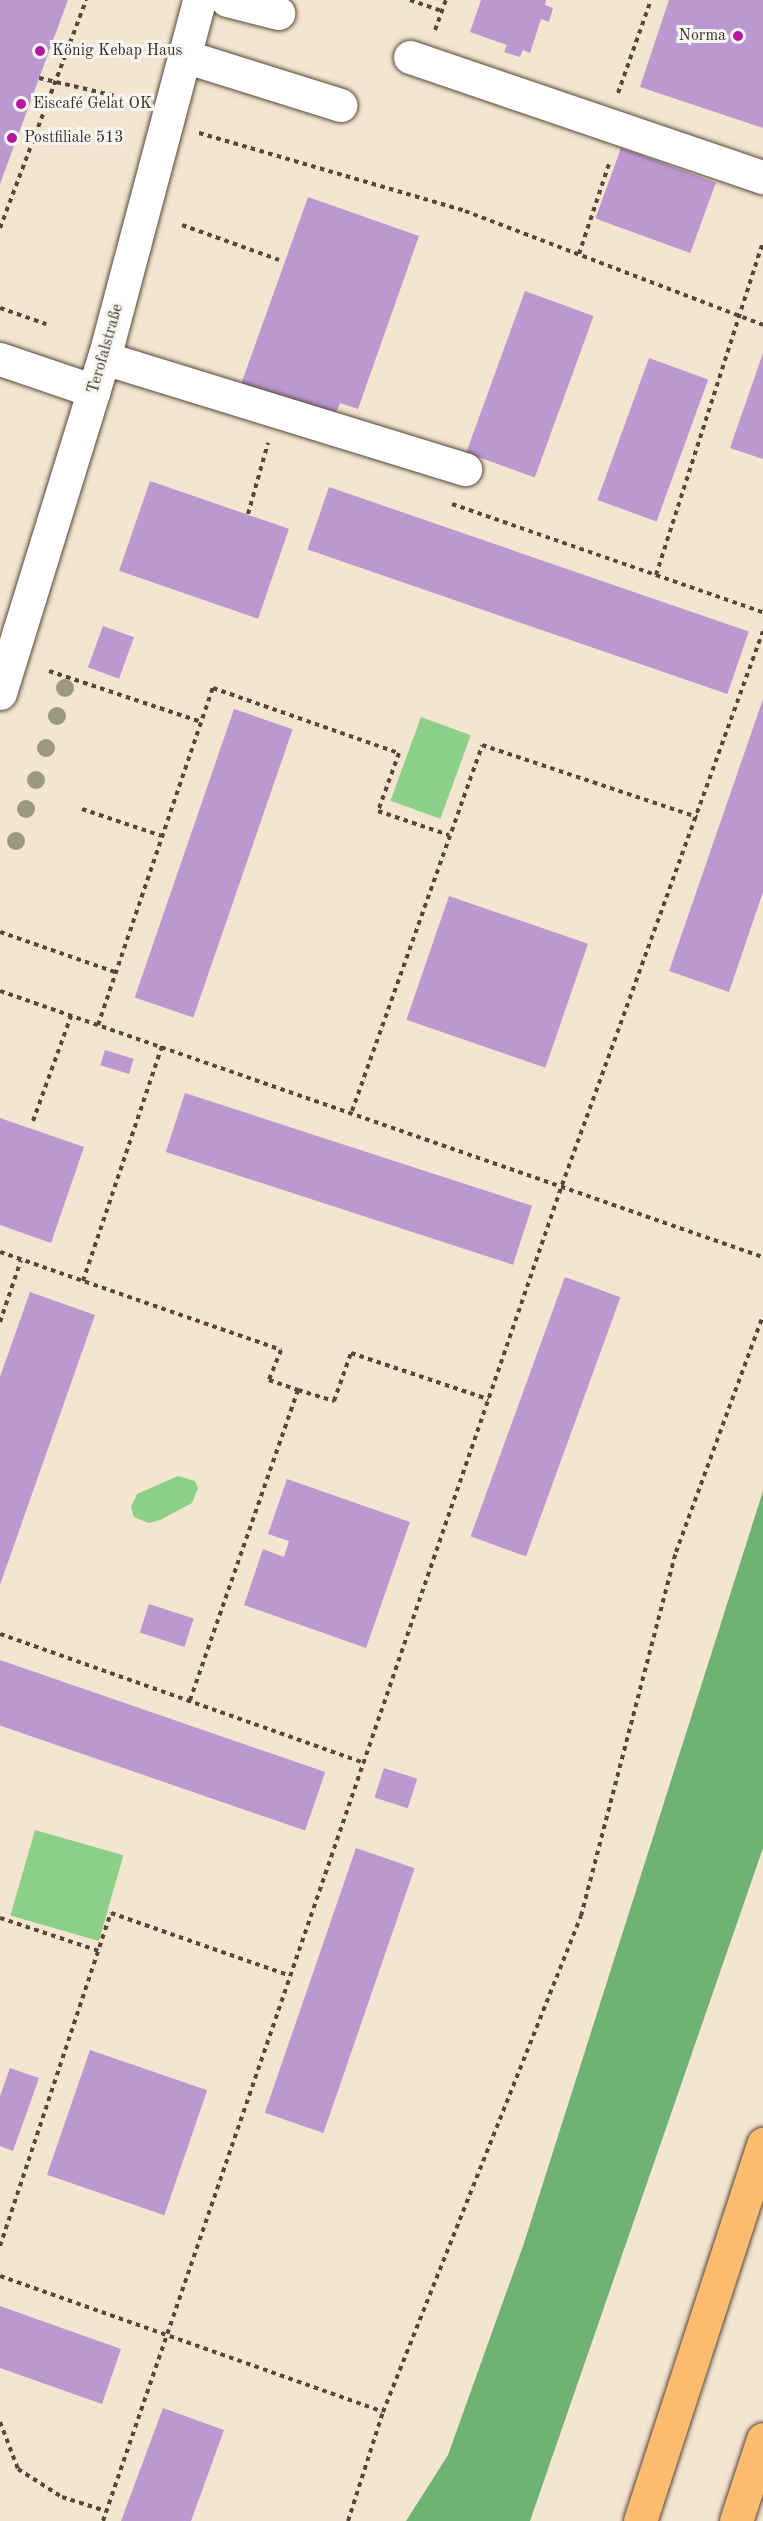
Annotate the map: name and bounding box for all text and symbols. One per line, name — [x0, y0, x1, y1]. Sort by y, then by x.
place label: Norma — [679, 26, 726, 46]
marker: Norma — [731, 29, 745, 43]
place label: König Kebap Haus — [52, 41, 182, 61]
marker: König Kebap Haus — [33, 44, 47, 58]
place label: Eiscafé Gelat OK — [33, 94, 152, 114]
marker: Eiscafé Gelat OK — [14, 97, 28, 111]
place label: Postfiliale 513 — [24, 128, 124, 148]
marker: Postfiliale 513 — [5, 131, 19, 145]
street label: Terofalstraße — [84, 302, 128, 396]

